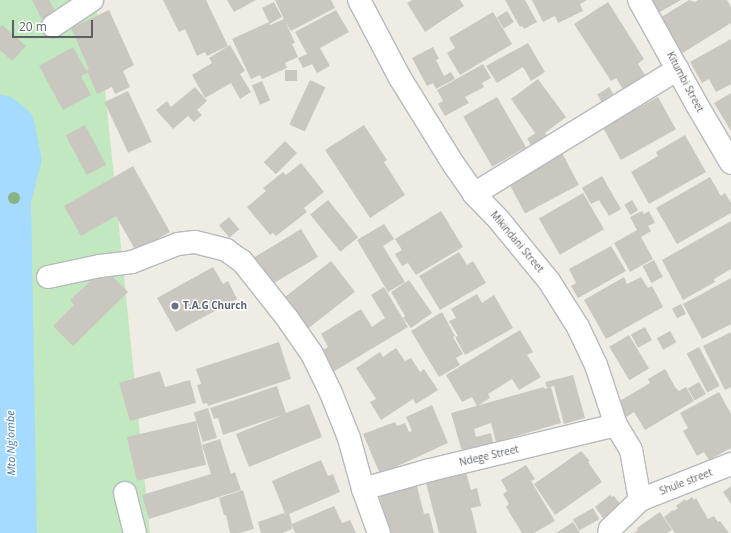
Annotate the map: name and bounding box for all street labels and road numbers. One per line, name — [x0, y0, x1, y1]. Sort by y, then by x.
street label: Kitumbi Street — [664, 50, 706, 114]
street label: Mikindani Street — [488, 209, 546, 275]
street label: Ndege Street — [458, 443, 520, 469]
street label: Shule street — [658, 466, 714, 498]

